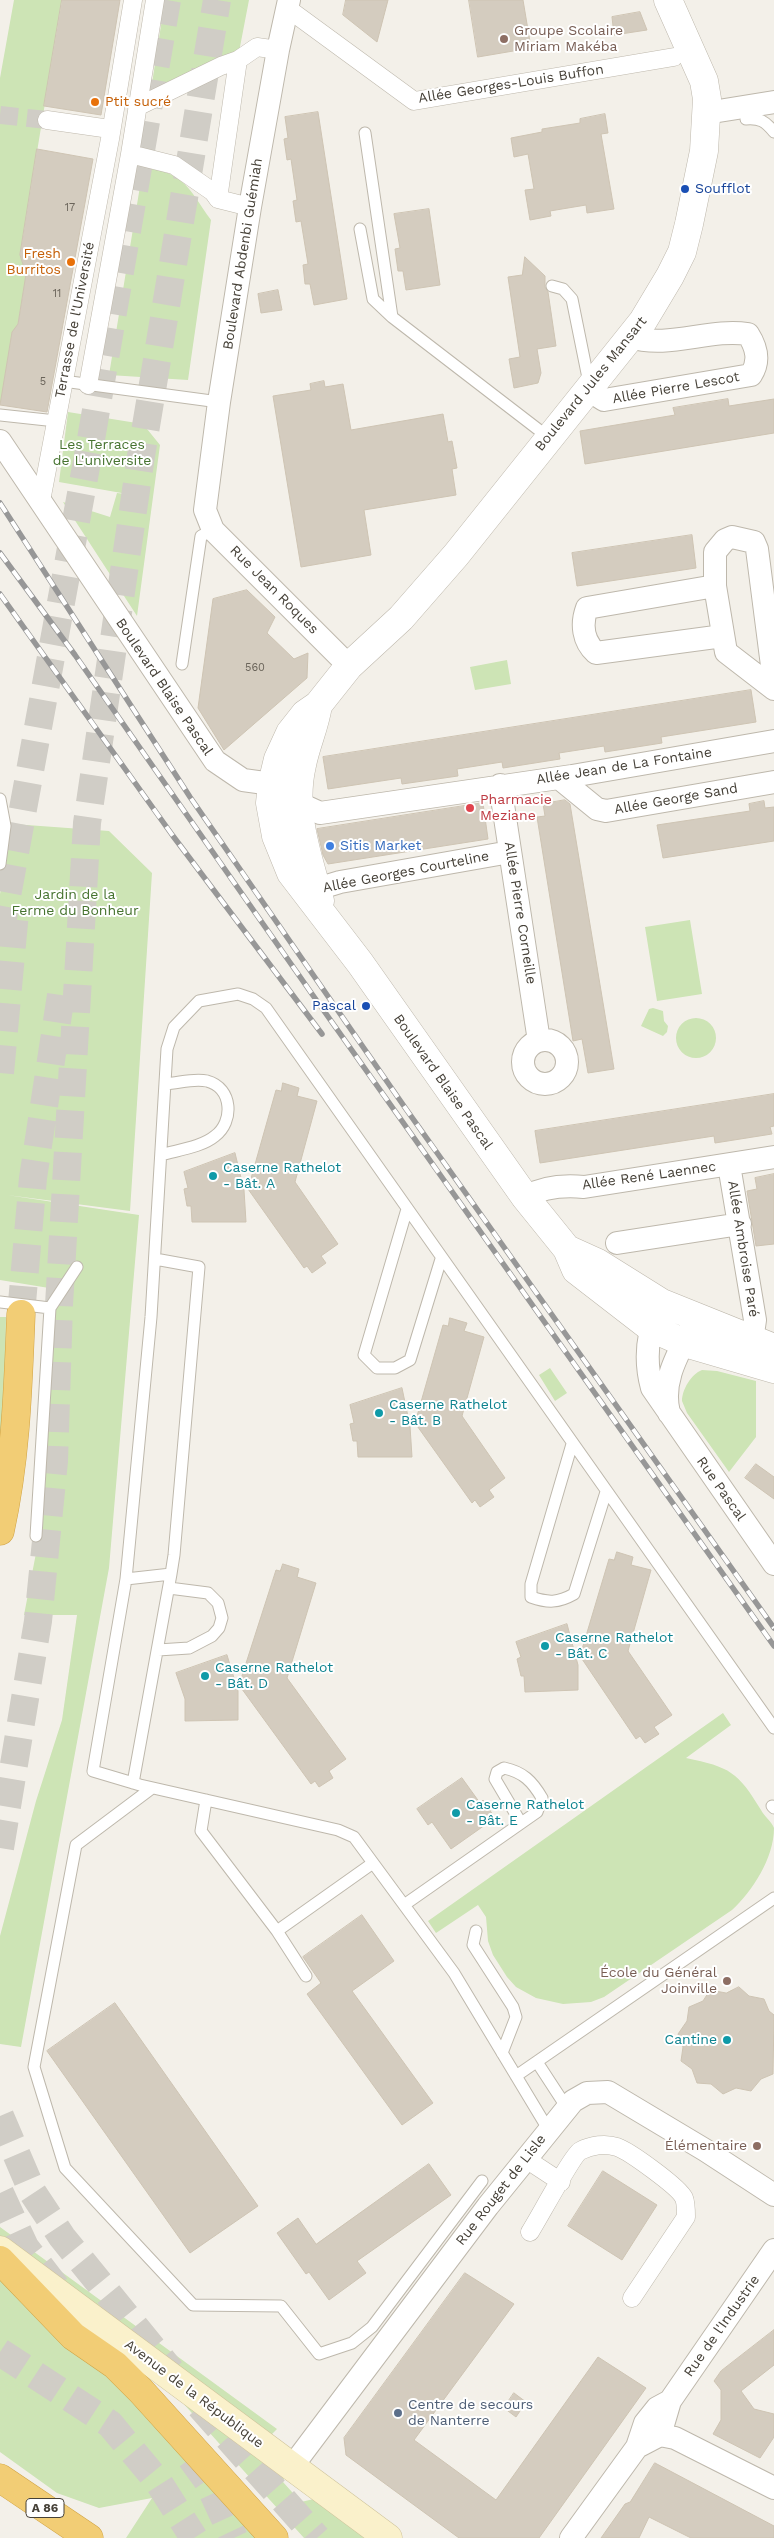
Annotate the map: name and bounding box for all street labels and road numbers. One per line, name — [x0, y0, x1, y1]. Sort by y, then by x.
street label: Allée Georges-Louis Buffon — [417, 61, 605, 107]
street label: Boulevard Abdenbi Guémiah — [220, 157, 266, 351]
street label: Terrasse de l'Université — [52, 241, 98, 399]
street label: Boulevard Jules Mansart — [532, 313, 650, 455]
street label: Allée Pierre Lescot — [611, 369, 741, 407]
street label: Rue Jean Roques — [226, 542, 322, 638]
street label: Boulevard Blaise Pascal — [112, 615, 216, 759]
street label: Allée Jean de La Fontaine — [535, 744, 713, 788]
street label: Allée George Sand — [613, 780, 739, 818]
street label: Allée Pierre Corneille — [500, 841, 540, 985]
street label: Allée Georges Courteline — [321, 848, 491, 896]
street label: Boulevard Blaise Pascal — [390, 1011, 496, 1153]
street label: Allée René Laennec — [581, 1158, 717, 1194]
street label: Allée Ambroise Paré — [724, 1180, 762, 1318]
street label: Rue Pascal — [693, 1454, 749, 1524]
street label: Rue Rouget de Lisle — [452, 2131, 550, 2249]
street label: Rue de l'Industrie — [681, 2272, 763, 2380]
street label: Avenue de la République — [121, 2336, 267, 2452]
road number: A 86 — [26, 2498, 64, 2518]

